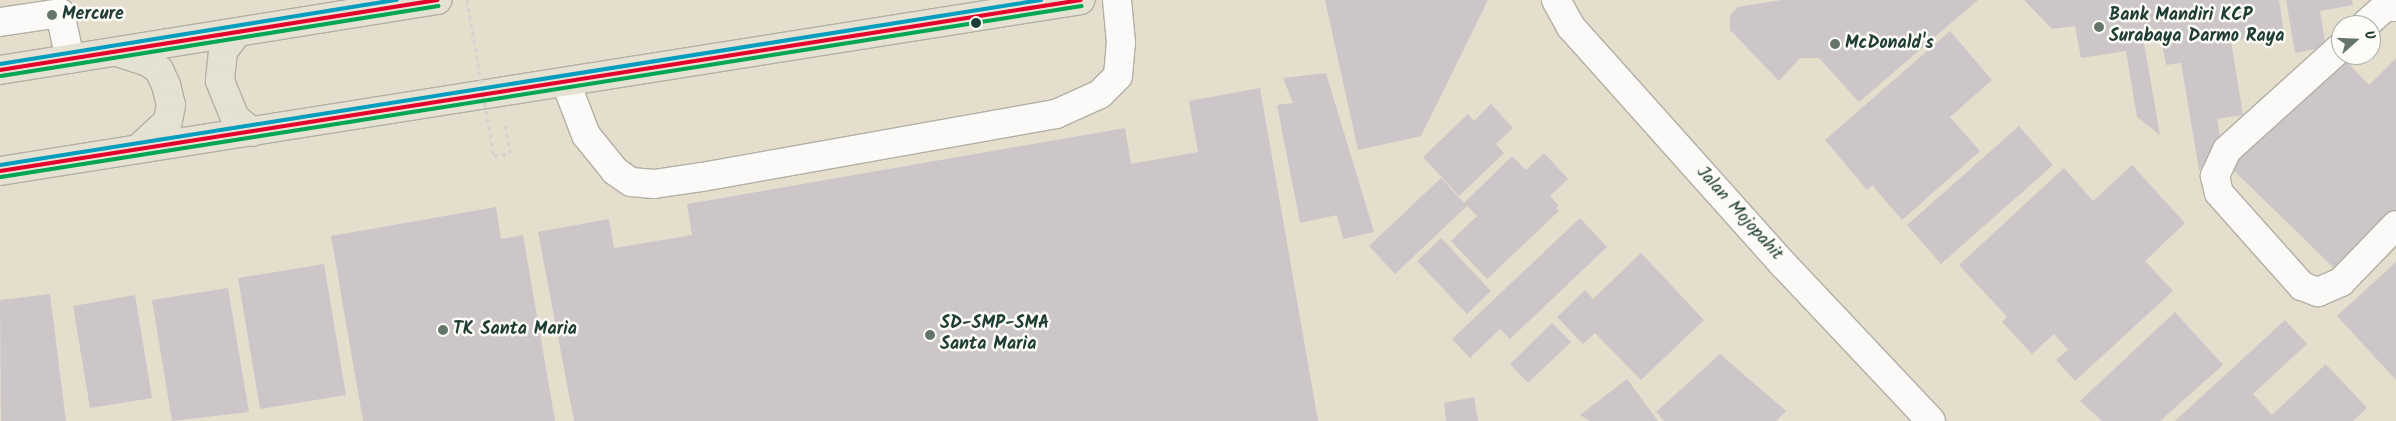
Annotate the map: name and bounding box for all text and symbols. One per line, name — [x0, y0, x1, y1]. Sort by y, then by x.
place label: Mercure — [62, 4, 124, 26]
place label: Bank Mandiri KCP Surabaya Darmo Raya — [2109, 6, 2284, 48]
marker: Mercure — [46, 9, 58, 21]
north arrow — [2331, 15, 2381, 65]
unlabelled marker — [971, 18, 981, 28]
marker: Bank Mandiri KCP Surabaya Darmo Raya — [2093, 21, 2105, 33]
text: U — [2357, 28, 2381, 43]
place label: McDonald's — [1845, 33, 1934, 55]
marker: McDonald's — [1829, 38, 1841, 50]
street label: Jalan Mojopahit — [1691, 162, 1787, 266]
place label: SD-SMP-SMA Santa Maria — [940, 314, 1049, 356]
place label: TK Santa Maria — [453, 319, 577, 341]
marker: TK Santa Maria — [437, 324, 449, 336]
marker: SD-SMP-SMA Santa Maria — [924, 329, 936, 341]

